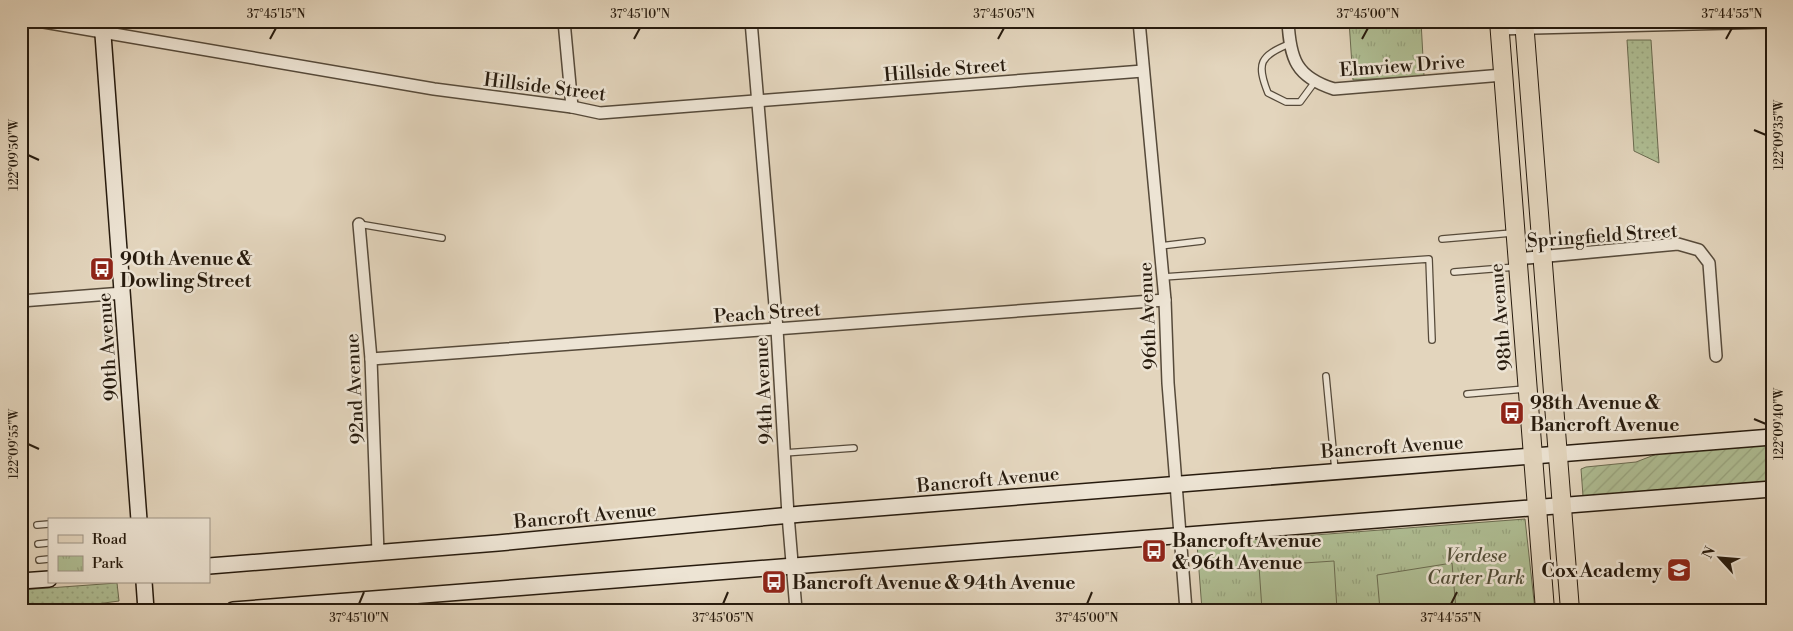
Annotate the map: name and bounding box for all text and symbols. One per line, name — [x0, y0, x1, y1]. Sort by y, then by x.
text: 37°45'15"N — [247, 7, 305, 22]
text: 37°45'10"N — [610, 7, 670, 22]
text: 37°45'05"N — [973, 7, 1035, 22]
text: 37°45'00"N — [1337, 7, 1399, 22]
text: 37°44'55"N — [1702, 7, 1763, 22]
street label: Elmview Drive — [1338, 50, 1466, 82]
street label: Hillside Street — [883, 53, 1008, 87]
street label: Hillside Street — [482, 68, 608, 106]
text: 122°09'35"W — [1772, 99, 1787, 170]
text: 122°09'50"W — [7, 118, 22, 191]
street label: Springfield Street — [1526, 219, 1679, 253]
place label: 90th Avenue & Dowling Street — [120, 247, 253, 293]
bus stop icon: 90th Avenue & Dowling Street — [89, 256, 115, 282]
street label: 96th Avenue — [1133, 261, 1163, 370]
street label: 98th Avenue — [1484, 262, 1518, 372]
street label: 90th Avenue — [92, 292, 124, 402]
street label: Peach Street — [713, 297, 822, 329]
street label: 92nd Avenue — [340, 333, 370, 445]
street label: 94th Avenue — [749, 337, 779, 445]
text: 122°09'40"W — [1772, 387, 1787, 460]
place label: 98th Avenue & Bancroft Avenue — [1530, 391, 1679, 437]
bus stop icon: 98th Avenue & Bancroft Avenue — [1499, 400, 1525, 426]
text: 122°09'55"W — [7, 408, 22, 479]
street label: Bancroft Avenue — [1319, 430, 1464, 464]
street label: Bancroft Avenue — [915, 462, 1060, 498]
street label: Bancroft Avenue — [512, 498, 657, 534]
legend — [48, 518, 210, 584]
place label: Bancroft Avenue & 96th Avenue — [1172, 529, 1321, 575]
text: Road — [92, 530, 127, 549]
north arrow — [1696, 534, 1746, 584]
bus stop icon: Bancroft Avenue & 96th Avenue — [1141, 538, 1167, 564]
park label: Verdese Carter Park — [1427, 544, 1525, 590]
text: N — [1699, 544, 1720, 562]
text: Park — [92, 554, 124, 573]
school or university icon: Cox Academy — [1666, 557, 1692, 583]
place label: Cox Academy — [1541, 559, 1662, 583]
bus stop icon: Bancroft Avenue & 94th Avenue — [761, 569, 787, 595]
place label: Bancroft Avenue & 94th Avenue — [792, 571, 1075, 595]
text: 37°45'10"N — [329, 611, 389, 626]
text: 37°45'05"N — [692, 611, 754, 626]
text: 37°45'00"N — [1056, 611, 1118, 626]
text: 37°44'55"N — [1421, 611, 1482, 626]

